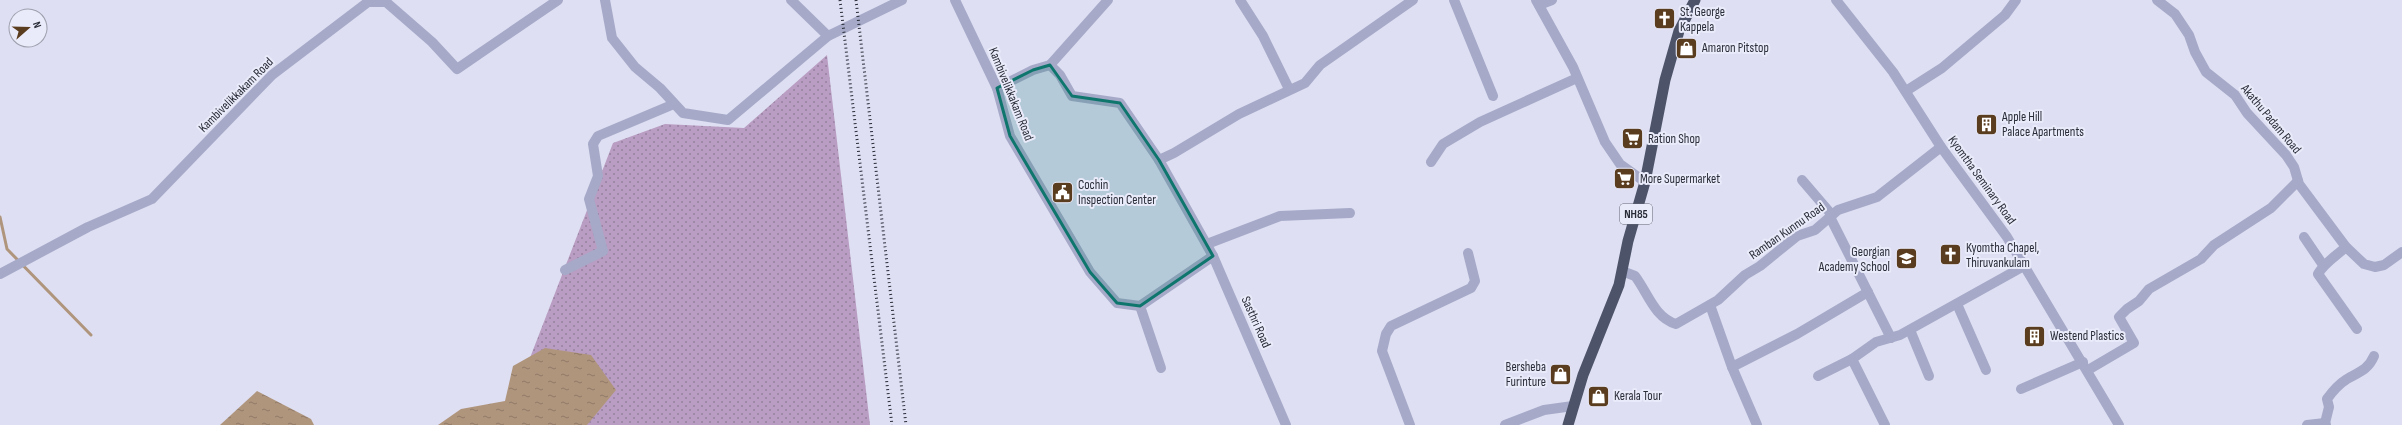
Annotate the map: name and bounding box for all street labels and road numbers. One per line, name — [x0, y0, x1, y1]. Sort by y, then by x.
street label: Kambivelikkakam Road — [985, 45, 1037, 143]
street label: Kambivelikkakam Road — [195, 54, 277, 136]
street label: Akathu Padam Road — [2237, 80, 2305, 157]
street label: Kyomtha Seminary Road — [1944, 133, 2020, 227]
street label: Ramban Kunnu Road — [1746, 199, 1828, 263]
road number: NH85 — [1620, 204, 1652, 224]
street label: Sasthri Road — [1238, 294, 1274, 350]

